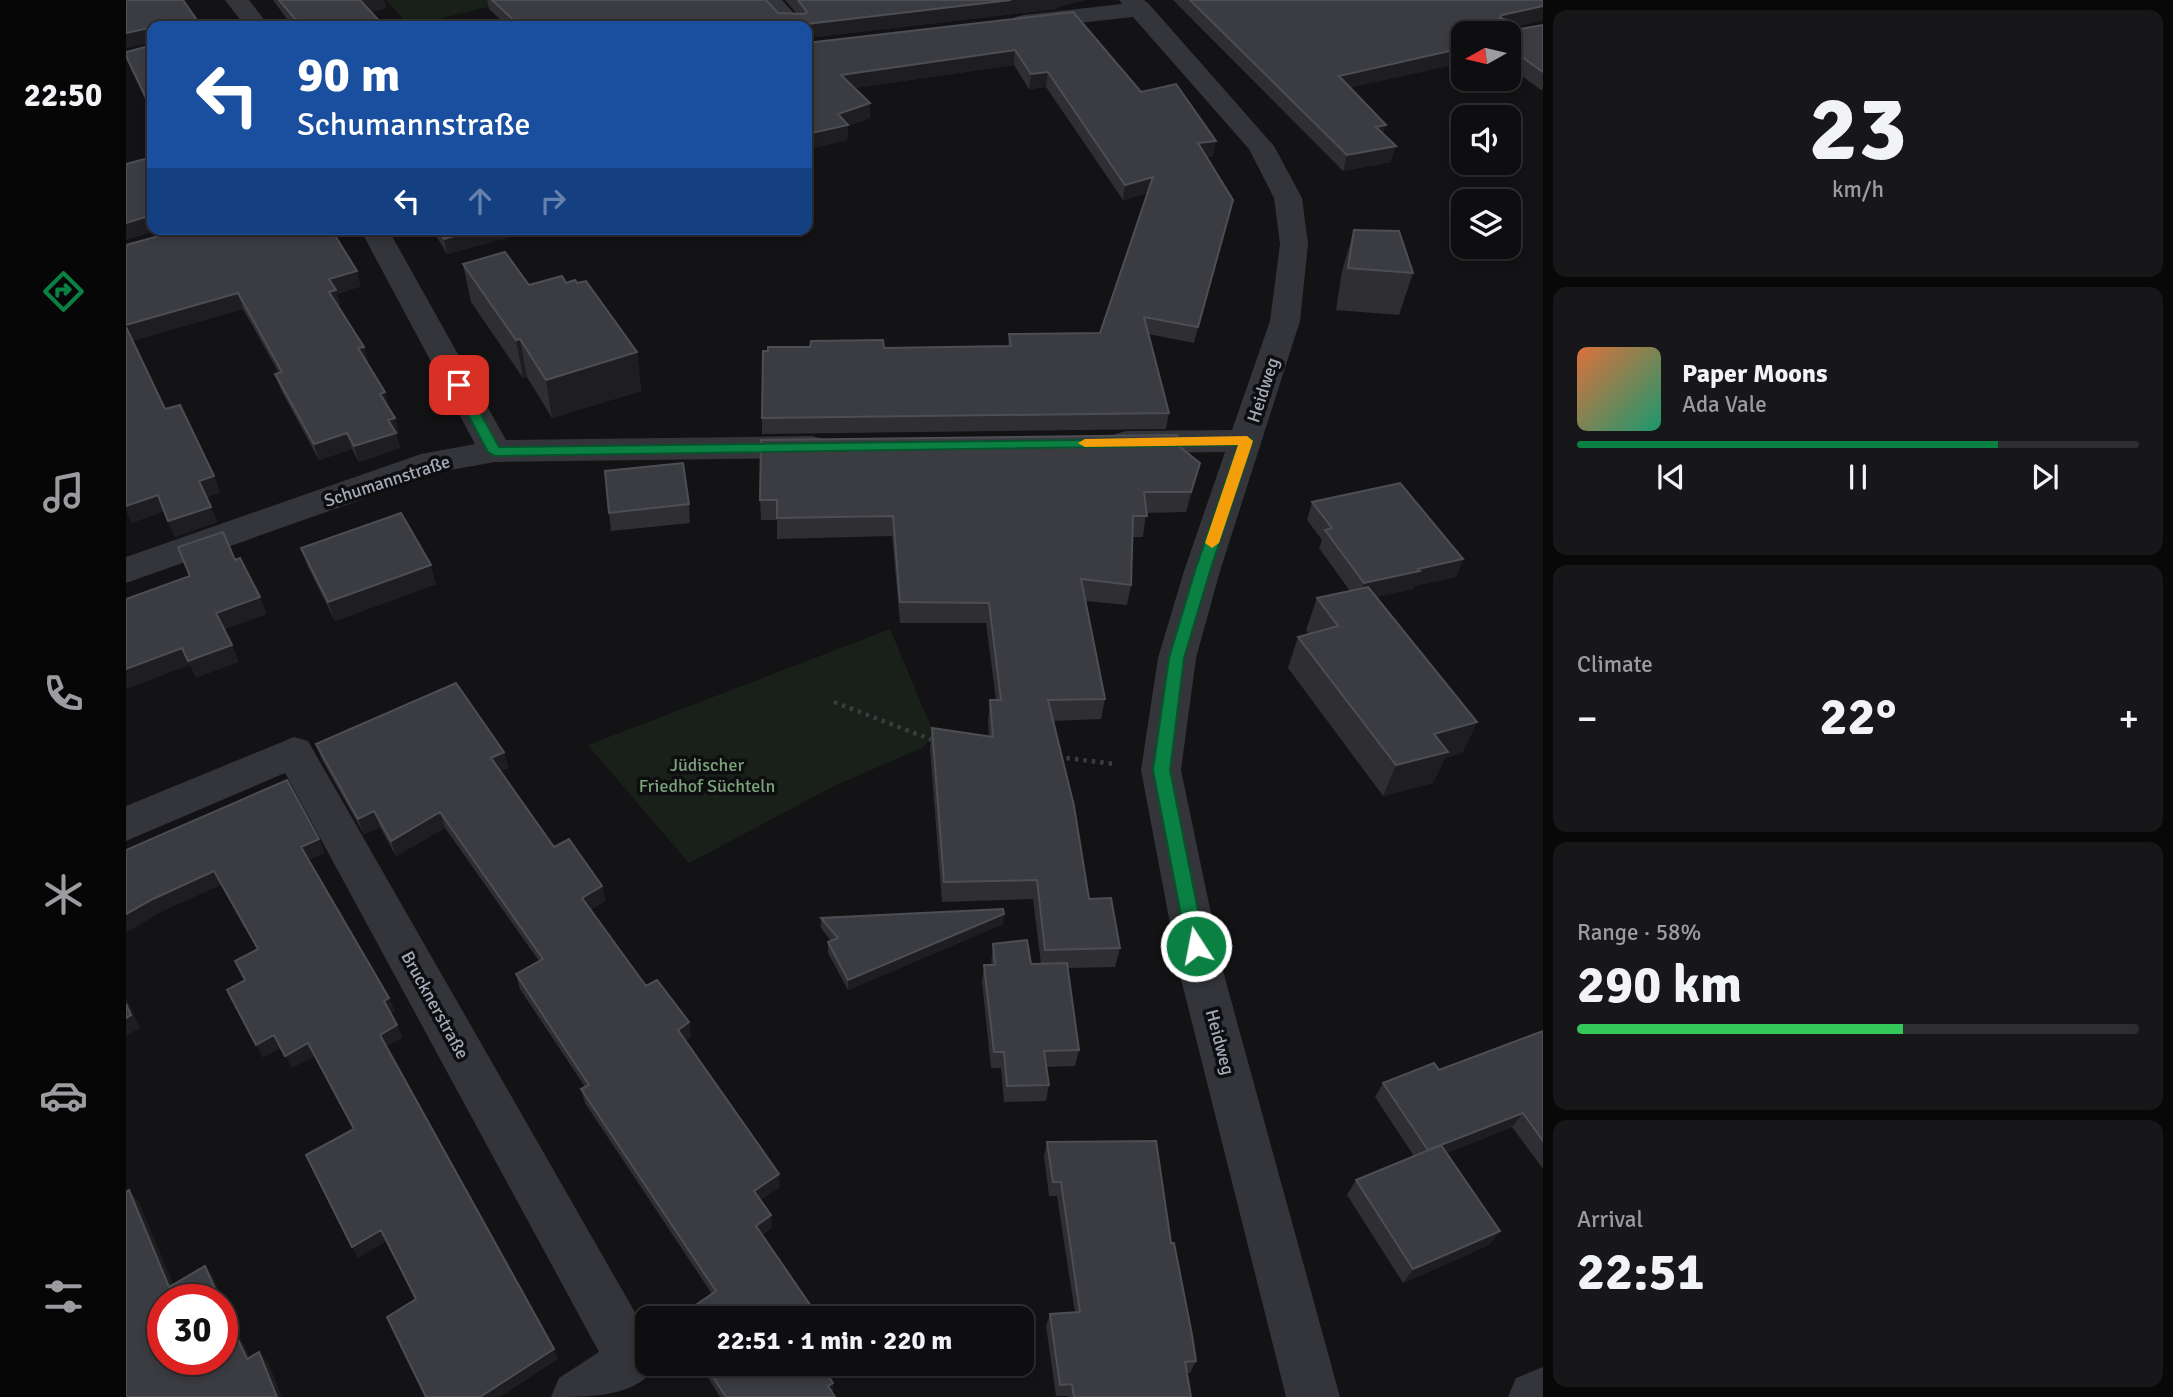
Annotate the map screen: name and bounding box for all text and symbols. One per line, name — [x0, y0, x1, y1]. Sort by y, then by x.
north arrow — [1451, 21, 1521, 91]
map controls — [1451, 21, 1521, 259]
text: 90 m — [297, 45, 400, 105]
icon: left — [182, 49, 273, 140]
text: 23 — [1809, 73, 1907, 186]
text: 22:50 — [24, 76, 102, 115]
text: Schumannstraße — [297, 105, 530, 144]
button: sound — [1451, 105, 1521, 175]
text: km/h — [1832, 175, 1884, 204]
icon: left — [388, 182, 426, 220]
icon: ahead — [461, 182, 499, 220]
icon: right — [534, 182, 572, 220]
button: layers — [1451, 189, 1521, 259]
icon: directions — [39, 267, 88, 316]
pin — [429, 355, 489, 415]
street label: Heidweg — [1242, 355, 1284, 425]
text: Paper Moons — [1682, 358, 1828, 390]
icon: arrive — [440, 366, 478, 404]
text: Ada Vale — [1682, 390, 1767, 419]
street label: Schumannstraße — [321, 450, 453, 512]
icon: previous — [1652, 458, 1690, 496]
icon: pause — [1839, 458, 1877, 496]
icon: next — [2026, 458, 2064, 496]
icon: music — [39, 468, 88, 517]
text: Climate — [1577, 650, 1653, 679]
icon: phone — [39, 669, 88, 718]
text: 22° — [1820, 685, 1896, 749]
text: − — [1577, 695, 1598, 742]
text: + — [2118, 695, 2139, 742]
park label: Jüdischer Friedhof Süchteln — [639, 754, 775, 797]
icon: climate — [39, 870, 88, 919]
position arrow — [1159, 909, 1233, 983]
text: Range · 58% — [1577, 918, 1701, 947]
street label: Brucknerstraße — [396, 947, 474, 1063]
text: 290 km — [1577, 953, 1742, 1017]
street label: Heidweg — [1201, 1007, 1239, 1077]
icon: car — [39, 1071, 88, 1120]
text: Arrival — [1577, 1205, 1643, 1234]
text: 22:51 — [1577, 1240, 1705, 1304]
icon: filters — [39, 1272, 88, 1321]
speed limit sign: 30 — [147, 1284, 238, 1375]
text: 22:51 · 1 min · 220 m — [717, 1325, 952, 1357]

